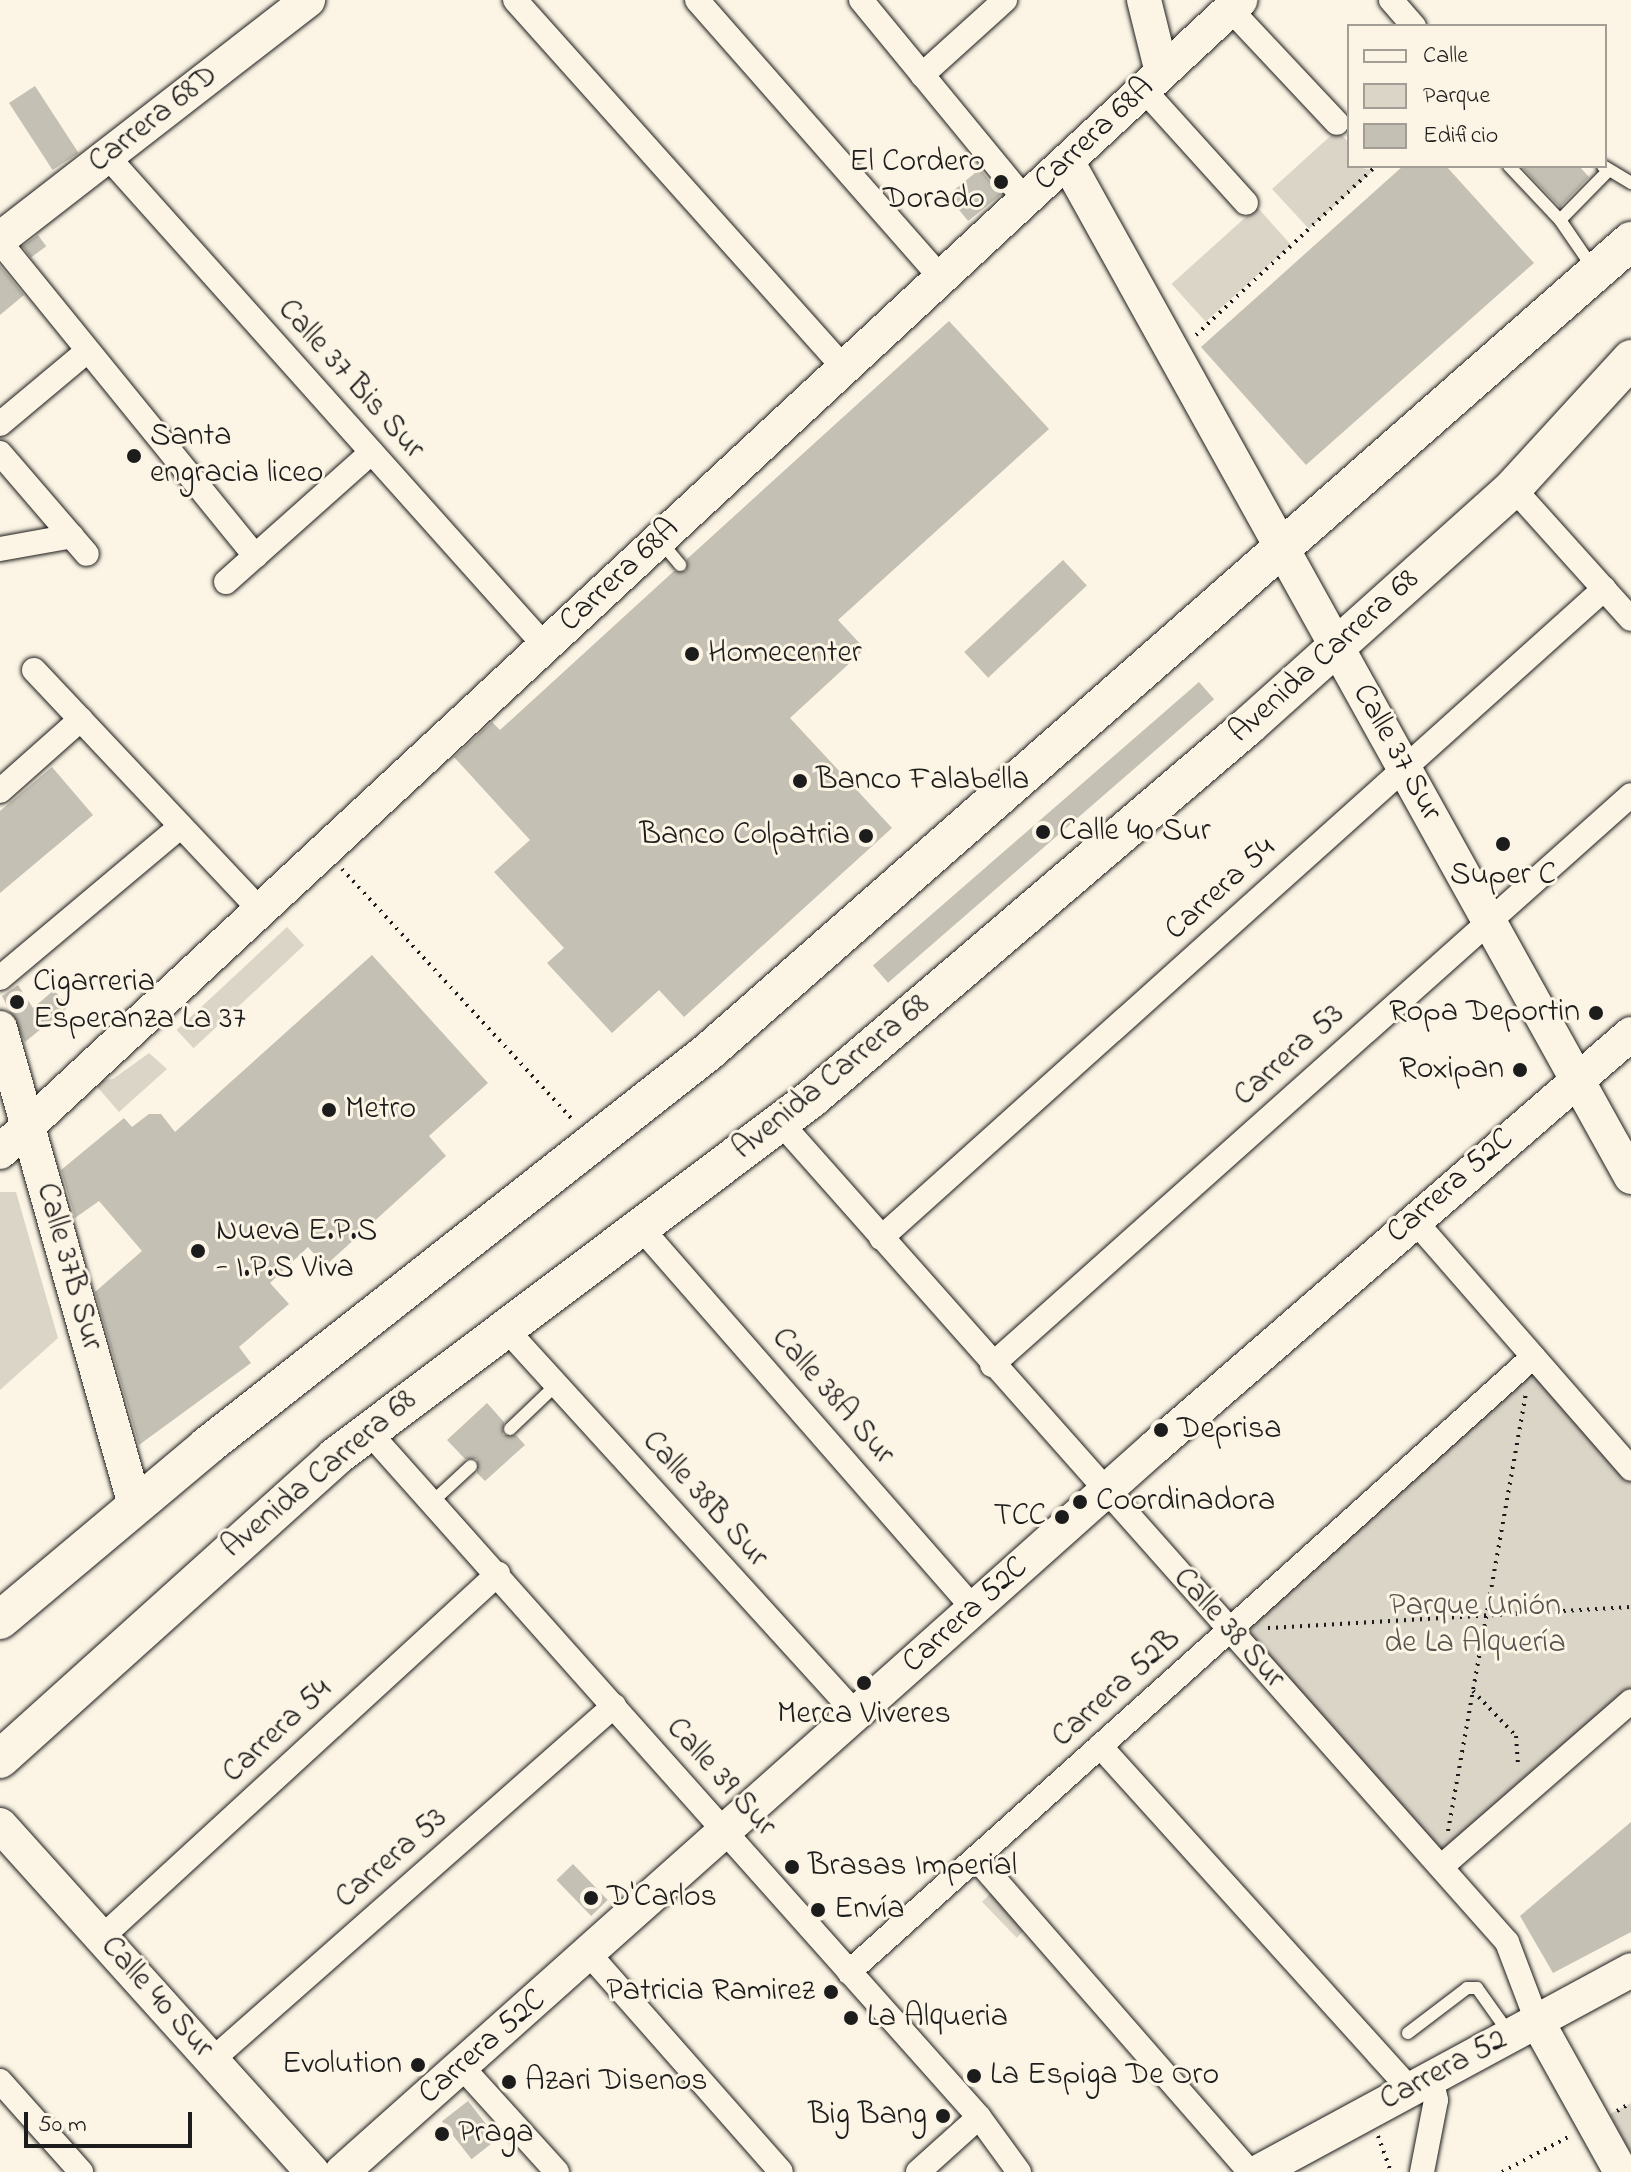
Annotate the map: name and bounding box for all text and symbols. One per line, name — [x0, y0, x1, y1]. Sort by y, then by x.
legend — [1347, 24, 1607, 168]
text: Calle — [1423, 39, 1468, 74]
street label: Carrera 68D — [82, 58, 226, 182]
street label: Carrera 68A — [1027, 70, 1163, 200]
text: Parque — [1423, 79, 1490, 114]
text: Edificio — [1423, 119, 1498, 154]
place label: El Cordero Dorado — [849, 145, 985, 220]
marker: El Cordero Dorado — [992, 173, 1010, 191]
street label: Calle 37 Bis Sur — [268, 292, 432, 468]
place label: Santa engracia liceo — [150, 419, 323, 494]
marker: Santa engracia liceo — [125, 447, 143, 465]
street label: Carrera 68A — [552, 511, 688, 641]
street label: Avenida Carrera 68 — [1222, 562, 1428, 752]
place label: Homecenter — [708, 635, 862, 673]
marker: Homecenter — [683, 645, 701, 663]
street label: Calle 37 Sur — [1343, 678, 1449, 828]
place label: Banco Falabella — [816, 762, 1029, 800]
marker: Banco Falabella — [791, 772, 809, 790]
place label: Calle 40 Sur — [1059, 813, 1211, 851]
place label: Banco Colpatria — [640, 817, 850, 855]
marker: Calle 40 Sur — [1034, 823, 1052, 841]
marker: Banco Colpatria — [857, 827, 875, 845]
street label: Carrera 54 — [1158, 830, 1284, 950]
marker: Super C — [1494, 835, 1512, 853]
place label: Super C — [1450, 857, 1556, 895]
place label: Cigarreria Esperanza La 37 — [33, 965, 246, 1040]
street label: Avenida Carrera 68 — [726, 987, 938, 1169]
marker: Cigarreria Esperanza La 37 — [8, 993, 26, 1011]
place label: Ropa Deportin — [1389, 994, 1580, 1032]
street label: Carrera 53 — [1227, 996, 1353, 1116]
marker: Ropa Deportin — [1587, 1004, 1605, 1022]
place label: Roxipan — [1399, 1051, 1504, 1089]
marker: Roxipan — [1511, 1061, 1529, 1079]
place label: Metro — [345, 1091, 416, 1129]
marker: Metro — [320, 1101, 338, 1119]
street label: Carrera 52C — [1380, 1121, 1522, 1253]
street label: Calle 37B Sur — [26, 1179, 110, 1355]
place label: Nueva E.P.S - I.P.S Viva — [216, 1214, 377, 1289]
marker: Nueva E.P.S - I.P.S Viva — [187, 1240, 209, 1262]
street label: Calle 38A Sur — [762, 1320, 902, 1474]
street label: Avenida Carrera 68 — [215, 1382, 425, 1568]
place label: Deprisa — [1177, 1411, 1281, 1449]
marker: Deprisa — [1152, 1421, 1170, 1439]
street label: Calle 38B Sur — [632, 1423, 776, 1577]
place label: Coordinadora — [1096, 1483, 1275, 1521]
marker: Coordinadora — [1071, 1493, 1089, 1511]
place label: TCC — [993, 1498, 1046, 1536]
marker: TCC — [1053, 1508, 1071, 1526]
street label: Carrera 52C — [895, 1550, 1037, 1682]
street label: Calle 38 Sur — [1164, 1560, 1292, 1698]
park label: Parque Unión de La Alquería — [1384, 1589, 1566, 1664]
street label: Carrera 52B — [1045, 1621, 1189, 1757]
street label: Carrera 54 — [215, 1672, 341, 1792]
marker: Merca Viveres — [855, 1674, 873, 1692]
place label: Merca Viveres — [777, 1696, 951, 1734]
street label: Calle 39 Sur — [656, 1710, 784, 1846]
street label: Carrera 53 — [328, 1800, 456, 1918]
place label: Brasas Imperial — [808, 1848, 1017, 1886]
marker: Brasas Imperial — [783, 1858, 801, 1876]
place label: D'Carlos — [607, 1879, 717, 1917]
marker: D'Carlos — [582, 1889, 600, 1907]
place label: Envía — [834, 1891, 905, 1929]
marker: Envía — [809, 1901, 827, 1919]
street label: Calle 40 Sur — [91, 1929, 221, 2067]
place label: Patricia Ramirez — [606, 1973, 815, 2011]
street label: Carrera 52C — [412, 1982, 554, 2114]
marker: Patricia Ramirez — [822, 1983, 840, 2001]
place label: La Alqueria — [867, 1999, 1008, 2037]
marker: La Alqueria — [842, 2009, 860, 2027]
street label: Carrera 52 — [1374, 2022, 1514, 2120]
place label: Evolution — [282, 2046, 402, 2084]
marker: Evolution — [409, 2056, 427, 2074]
place label: La Espiga De Oro — [990, 2057, 1219, 2095]
place label: Azari Disenos — [525, 2063, 708, 2101]
marker: La Espiga De Oro — [965, 2067, 983, 2085]
marker: Azari Disenos — [500, 2073, 518, 2091]
scale bar — [28, 2096, 196, 2146]
place label: Big Bang — [808, 2097, 927, 2135]
marker: Big Bang — [934, 2107, 952, 2125]
text: 50 m — [38, 2108, 87, 2143]
place label: Praga — [458, 2115, 533, 2153]
marker: Praga — [433, 2125, 451, 2143]

